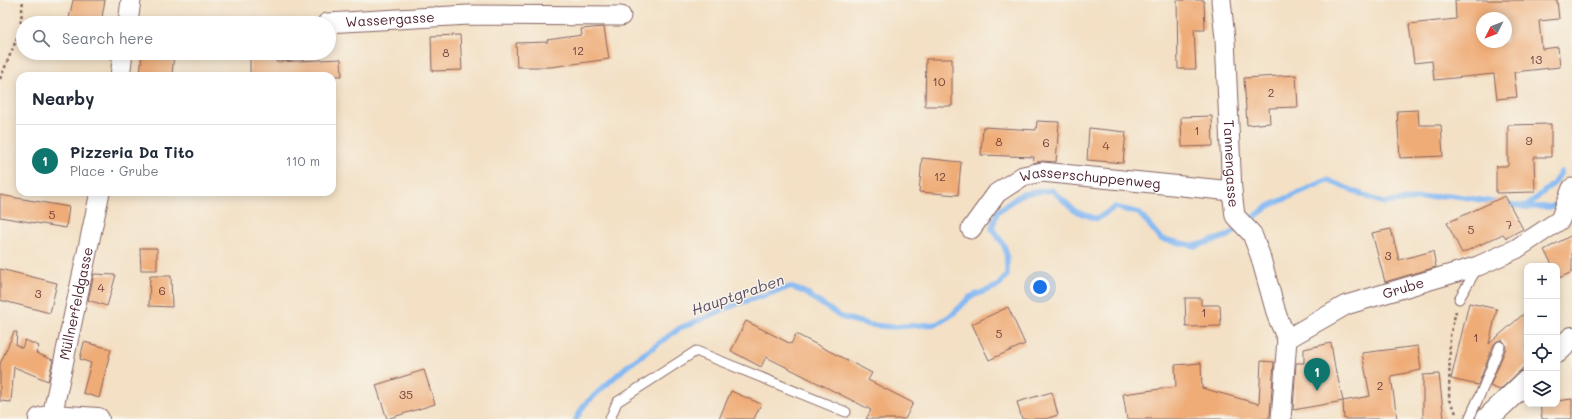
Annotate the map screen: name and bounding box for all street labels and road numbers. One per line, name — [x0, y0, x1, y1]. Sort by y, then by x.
street label: Wassergasse — [345, 7, 435, 31]
street label: Tannengasse — [1220, 119, 1244, 208]
street label: Wasserschuppenweg — [1017, 162, 1162, 193]
street label: Müllnerfeldgasse — [54, 245, 97, 362]
street label: Grube — [1380, 272, 1426, 303]

